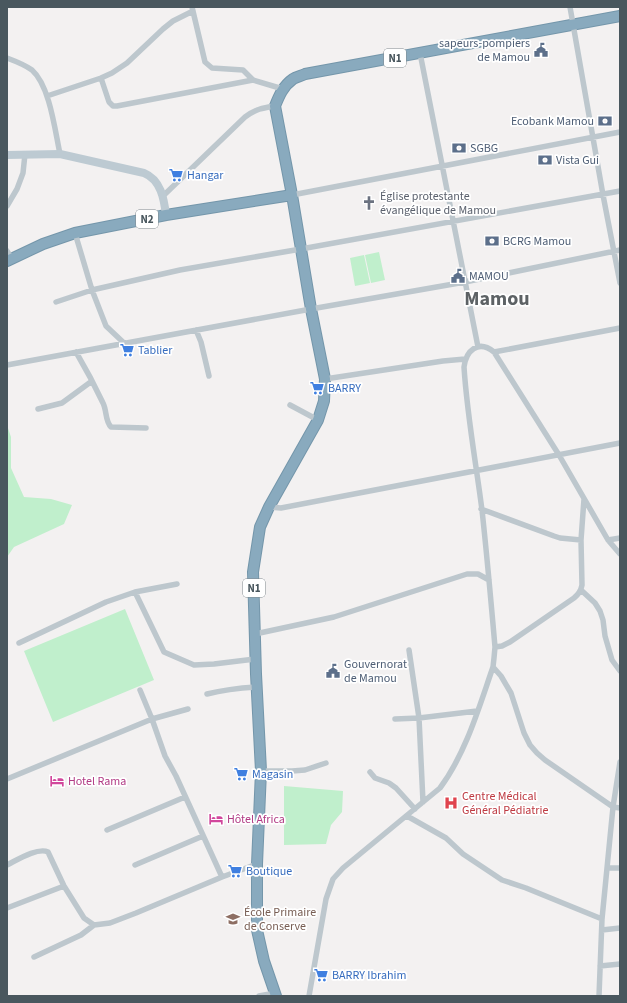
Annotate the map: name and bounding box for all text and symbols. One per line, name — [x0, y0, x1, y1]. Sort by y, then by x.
place label: sapeurs-pompiers de Mamou — [439, 35, 530, 66]
public building icon: sapeurs-pompiers de Mamou — [533, 42, 549, 58]
road number: N1 — [384, 49, 406, 67]
place label: Ecobank Mamou — [511, 113, 594, 130]
bank icon: Ecobank Mamou — [597, 113, 613, 129]
bank icon: SGBG — [451, 140, 467, 156]
place label: SGBG — [470, 140, 498, 157]
bank icon: Vista Gui — [537, 152, 553, 168]
place label: Vista Gui — [556, 152, 599, 169]
supermarket icon: Hangar — [168, 167, 184, 183]
place label: Hangar — [187, 167, 224, 184]
place label: Église protestante évangélique de Mamou — [380, 188, 496, 219]
church icon: Église protestante évangélique de Mamou — [361, 195, 377, 211]
road number: N2 — [136, 210, 158, 228]
bank icon: BCRG Mamou — [484, 233, 500, 249]
place label: BCRG Mamou — [503, 233, 571, 250]
public building icon: MAMOU — [450, 268, 466, 284]
place label: MAMOU — [469, 268, 509, 285]
district label: Mamou — [464, 285, 530, 313]
supermarket icon: Tablier — [119, 342, 135, 358]
place label: Tablier — [138, 342, 173, 359]
supermarket icon: BARRY — [309, 380, 325, 396]
place label: BARRY — [328, 380, 361, 397]
road number: N1 — [243, 579, 265, 597]
place label: Gouvernorat de Mamou — [344, 656, 407, 687]
public building icon: Gouvernorat de Mamou — [325, 663, 341, 679]
supermarket icon: Magasin — [233, 766, 249, 782]
place label: Magasin — [252, 766, 293, 783]
hotel icon: Hotel Rama — [49, 773, 65, 789]
place label: Hotel Rama — [68, 773, 126, 790]
place label: Centre Médical Général Pédiatrie — [462, 788, 548, 819]
hospital icon: Centre Médical Général Pédiatrie — [443, 795, 459, 811]
hotel icon: Hôtel Africa — [208, 811, 224, 827]
place label: Hôtel Africa — [227, 811, 285, 828]
supermarket icon: Boutique — [227, 863, 243, 879]
place label: Boutique — [246, 863, 292, 880]
place label: École Primaire de Conserve — [244, 904, 316, 935]
school or university icon: École Primaire de Conserve — [225, 911, 241, 927]
supermarket icon: BARRY Ibrahim — [313, 967, 329, 983]
place label: BARRY Ibrahim — [332, 967, 407, 984]

